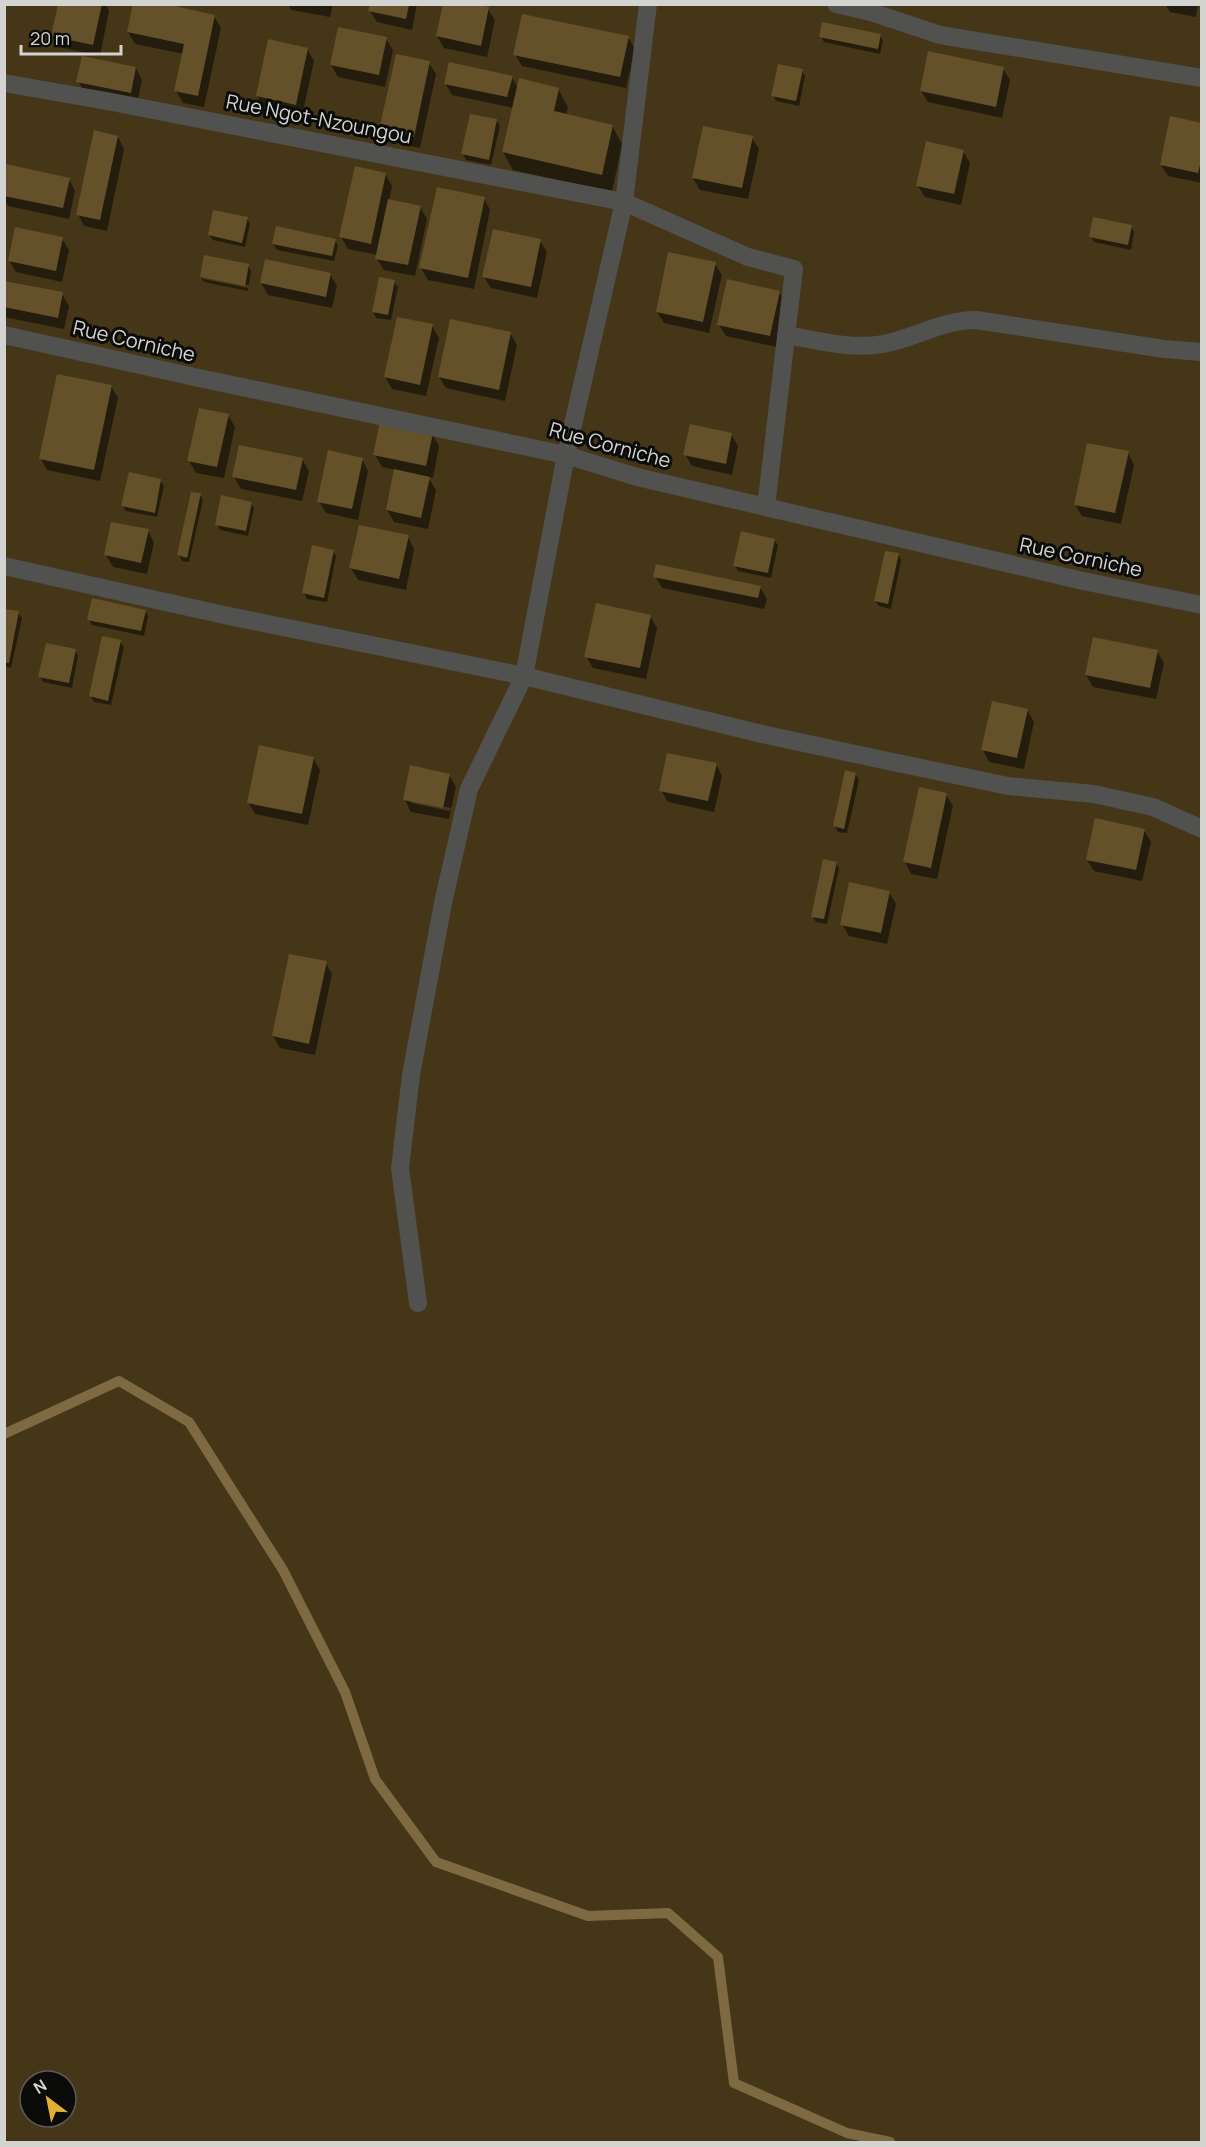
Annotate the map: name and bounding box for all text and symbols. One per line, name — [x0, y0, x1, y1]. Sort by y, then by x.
scale bar — [21, 18, 122, 56]
text: 20 m — [30, 26, 70, 50]
street label: Rue Ngot-Nzoungou — [224, 87, 414, 150]
street label: Rue Corniche — [70, 313, 198, 368]
street label: Rue Corniche — [546, 415, 674, 474]
street label: Rue Corniche — [1017, 530, 1145, 583]
north arrow — [18, 2069, 78, 2129]
text: N — [29, 2074, 51, 2099]

